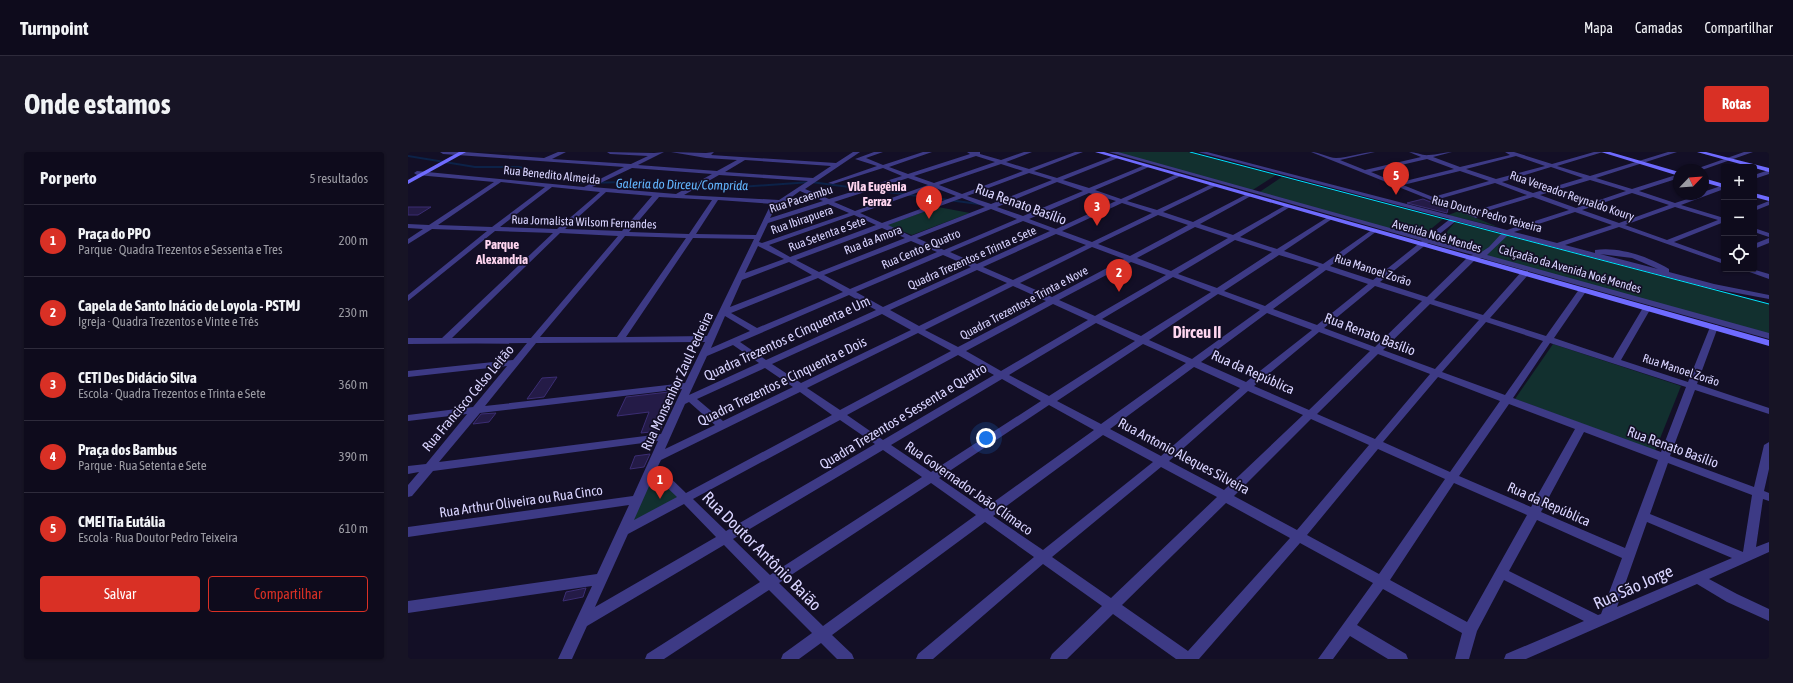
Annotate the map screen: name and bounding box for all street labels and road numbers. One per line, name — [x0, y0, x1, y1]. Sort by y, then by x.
street label: Rua Benedito Almeida — [503, 163, 601, 187]
street label: Rua Vereador Reynaldo Koury — [1508, 168, 1636, 224]
street label: Rua Renato Basílio — [973, 180, 1069, 228]
street label: Rua Pacaembu — [768, 182, 835, 216]
street label: Rua Doutor Pedro Teixeira — [1430, 193, 1544, 235]
street label: Rua Ibirapuera — [769, 203, 835, 237]
street label: Rua Jornalista Wilsom Fernandes — [511, 212, 657, 232]
street label: Rua Setenta e Sete — [786, 214, 868, 254]
street label: Avenida Noé Mendes — [1391, 217, 1483, 255]
street label: Rua da Amora — [842, 223, 904, 257]
street label: Quadra Trezentos e Trinta e Sete — [906, 223, 1038, 293]
street label: Rua Cento e Quatro — [879, 226, 963, 272]
street label: Calçadão da Avenida Noé Mendes — [1497, 242, 1643, 296]
street label: Rua Manoel Zorão — [1333, 251, 1414, 289]
street label: Quadra Trezentos e Trinta e Nove — [958, 263, 1090, 343]
street label: Quadra Trezentos e Cinquenta e Um — [701, 292, 873, 384]
street label: Rua Monsenhor Zaul Pedreira — [638, 309, 716, 453]
street label: Rua Renato Basílio — [1322, 309, 1418, 359]
street label: Quadra Trezentos e Cinquenta e Dois — [695, 333, 869, 429]
street label: Rua Francisco Celso Leitão — [419, 342, 517, 454]
street label: Rua da República — [1209, 347, 1297, 397]
street label: Rua Manoel Zorão — [1641, 351, 1722, 389]
street label: Quadra Trezentos e Sessenta e Quatro — [817, 360, 989, 472]
street label: Rua Antonio Aleques Silveira — [1116, 415, 1252, 497]
street label: Rua Renato Basílio — [1625, 423, 1721, 471]
street label: Rua Governador João Clímaco — [902, 438, 1036, 538]
street label: Rua da República — [1505, 479, 1593, 529]
street label: Rua Arthur Oliveira ou Rua Cinco — [438, 482, 604, 520]
street label: Rua Doutor Antônio Baião — [698, 487, 826, 615]
street label: Rua São Jorge — [1590, 560, 1676, 613]

